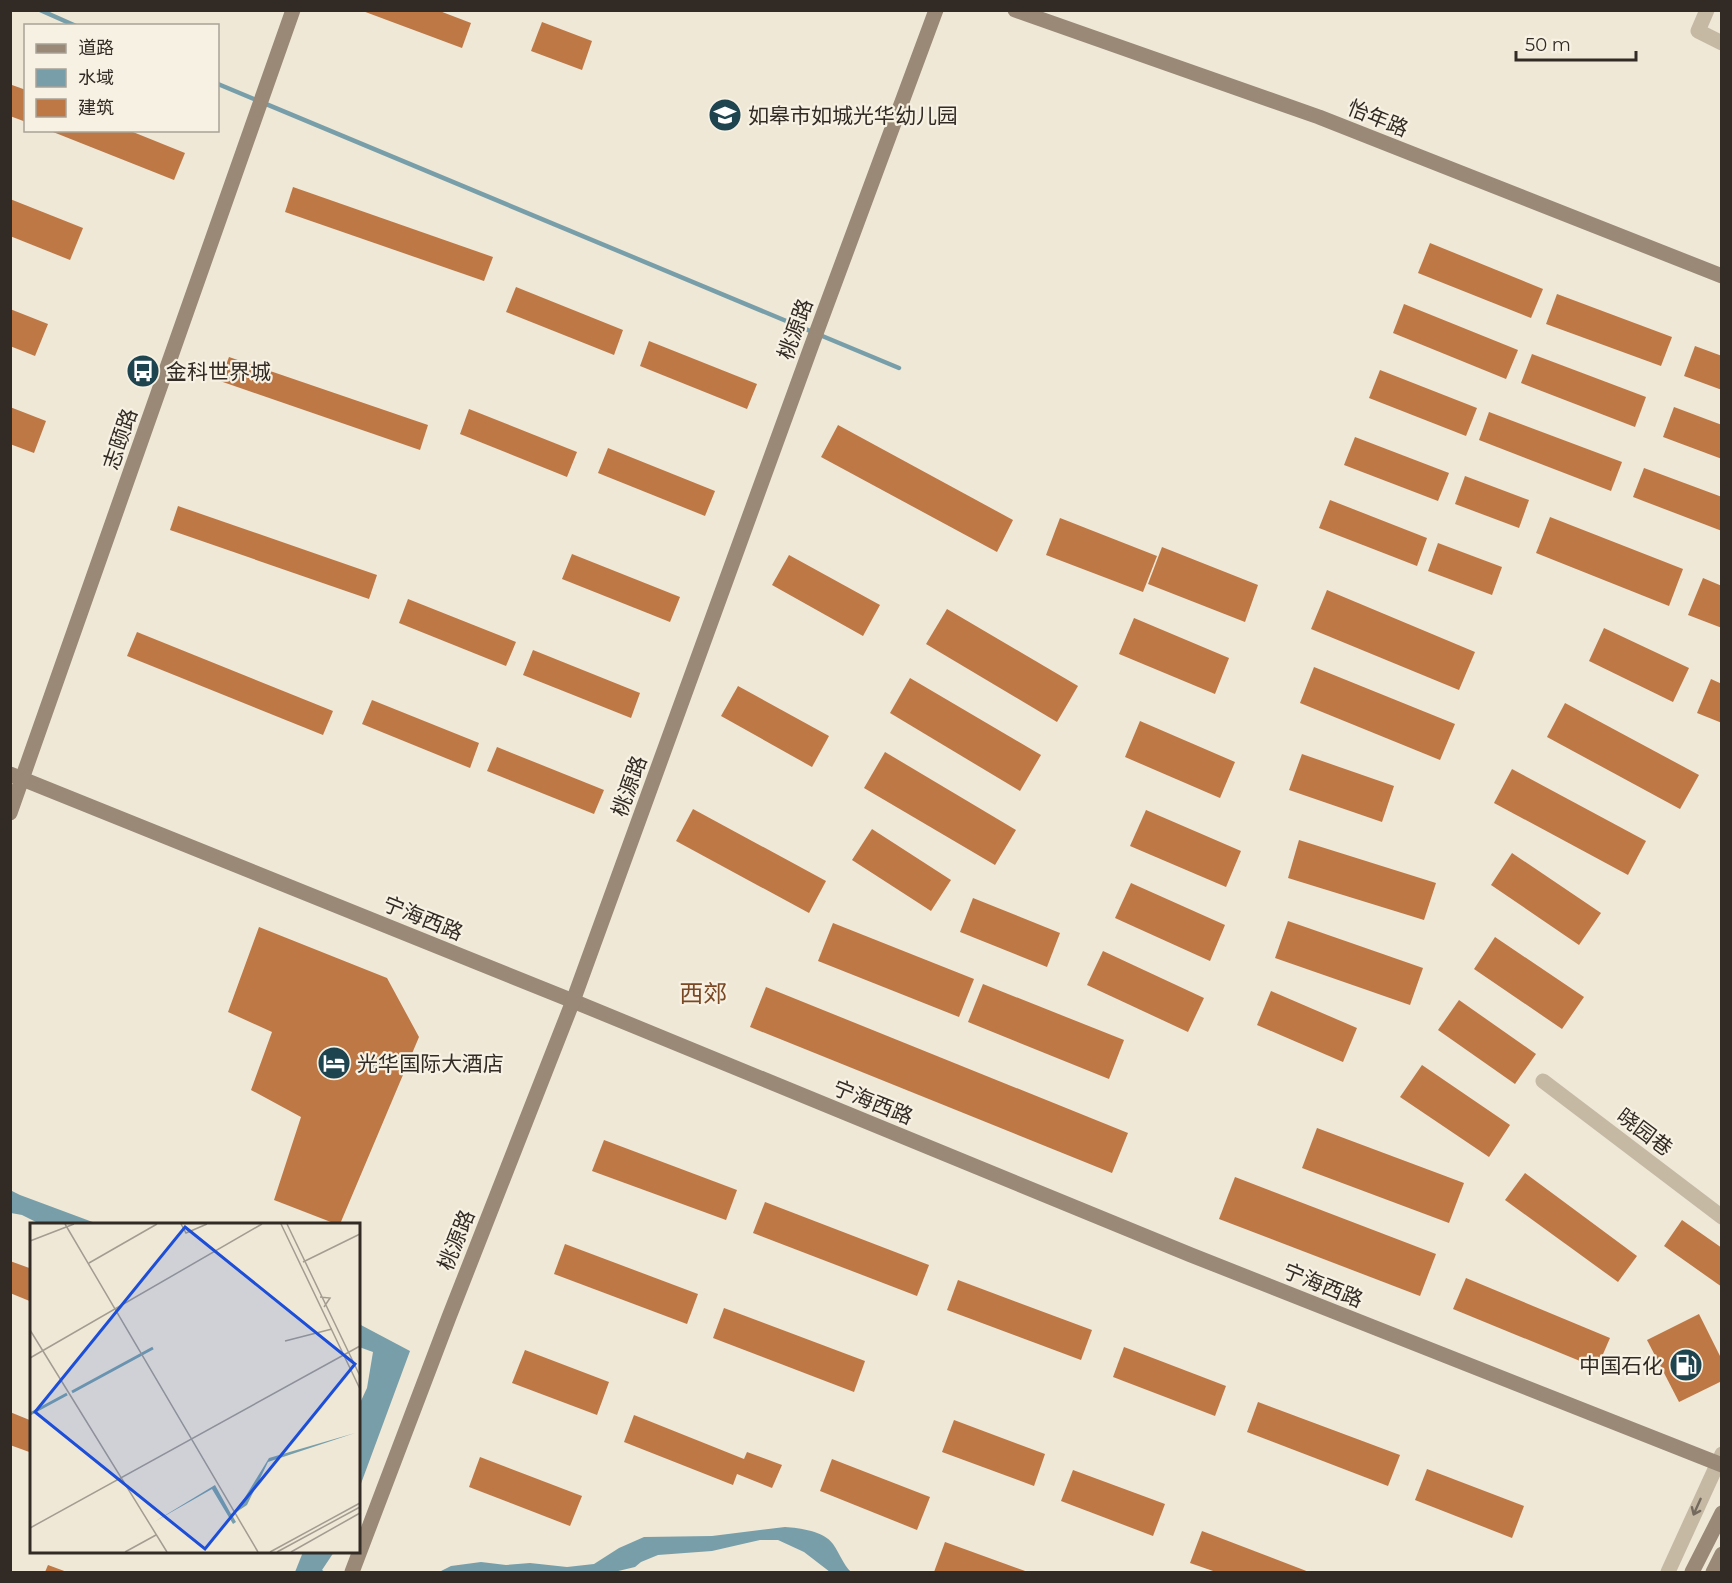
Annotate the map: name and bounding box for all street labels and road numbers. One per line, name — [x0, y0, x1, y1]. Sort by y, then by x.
street label: 怡年路 — [1344, 95, 1412, 141]
street label: 桃源路 — [772, 295, 818, 363]
street label: 志颐路 — [98, 405, 142, 473]
street label: 桃源路 — [606, 752, 652, 820]
street label: 宁海西路 — [379, 891, 467, 945]
street label: 宁海西路 — [829, 1075, 917, 1129]
street label: 晓园巷 — [1612, 1103, 1678, 1161]
street label: 桃源路 — [433, 1206, 479, 1274]
street label: 宁海西路 — [1279, 1258, 1367, 1312]

